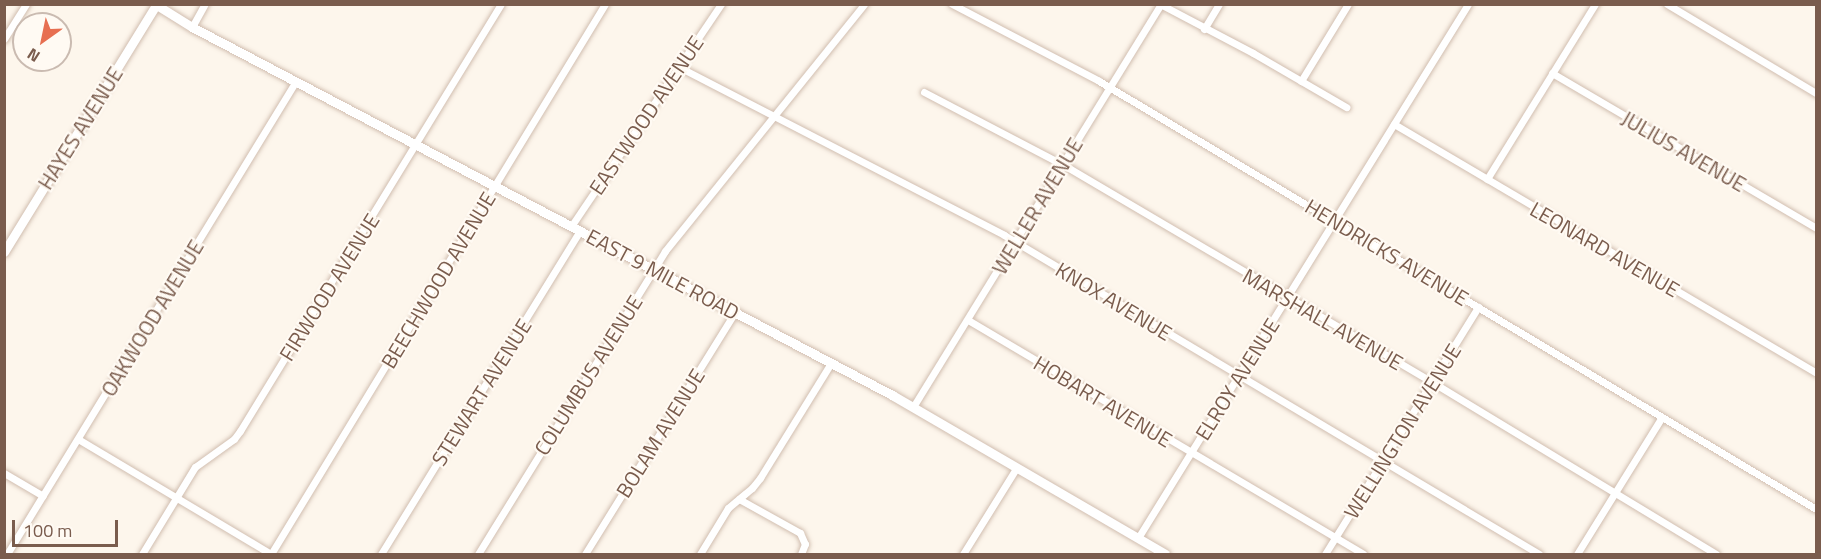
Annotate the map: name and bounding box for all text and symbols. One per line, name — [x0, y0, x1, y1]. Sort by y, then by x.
north arrow — [12, 12, 72, 72]
street label: EASTWOOD AVENUE — [584, 31, 708, 199]
text: N — [22, 42, 44, 69]
street label: HAYES AVENUE — [32, 62, 128, 194]
street label: JULIUS AVENUE — [1617, 105, 1751, 197]
street label: WELLER AVENUE — [986, 133, 1088, 279]
street label: BEECHWOOD AVENUE — [375, 187, 501, 373]
street label: HENDRICKS AVENUE — [1301, 193, 1473, 311]
street label: LEONARD AVENUE — [1526, 196, 1684, 302]
street label: FIRWOOD AVENUE — [274, 209, 384, 365]
street label: EAST 9 MILE ROAD — [582, 223, 744, 325]
street label: OAKWOOD AVENUE — [95, 235, 209, 401]
street label: KNOX AVENUE — [1051, 256, 1177, 346]
street label: MARSHALL AVENUE — [1238, 263, 1408, 375]
street label: COLUMBUS AVENUE — [529, 290, 647, 460]
street label: ELROY AVENUE — [1190, 313, 1284, 445]
street label: STEWART AVENUE — [426, 314, 536, 470]
street label: WELLINGTON AVENUE — [1338, 339, 1466, 523]
street label: HOBART AVENUE — [1029, 350, 1177, 452]
street label: BOLAM AVENUE — [610, 364, 710, 502]
scale bar — [15, 508, 122, 546]
text: 100 m — [23, 517, 72, 544]

